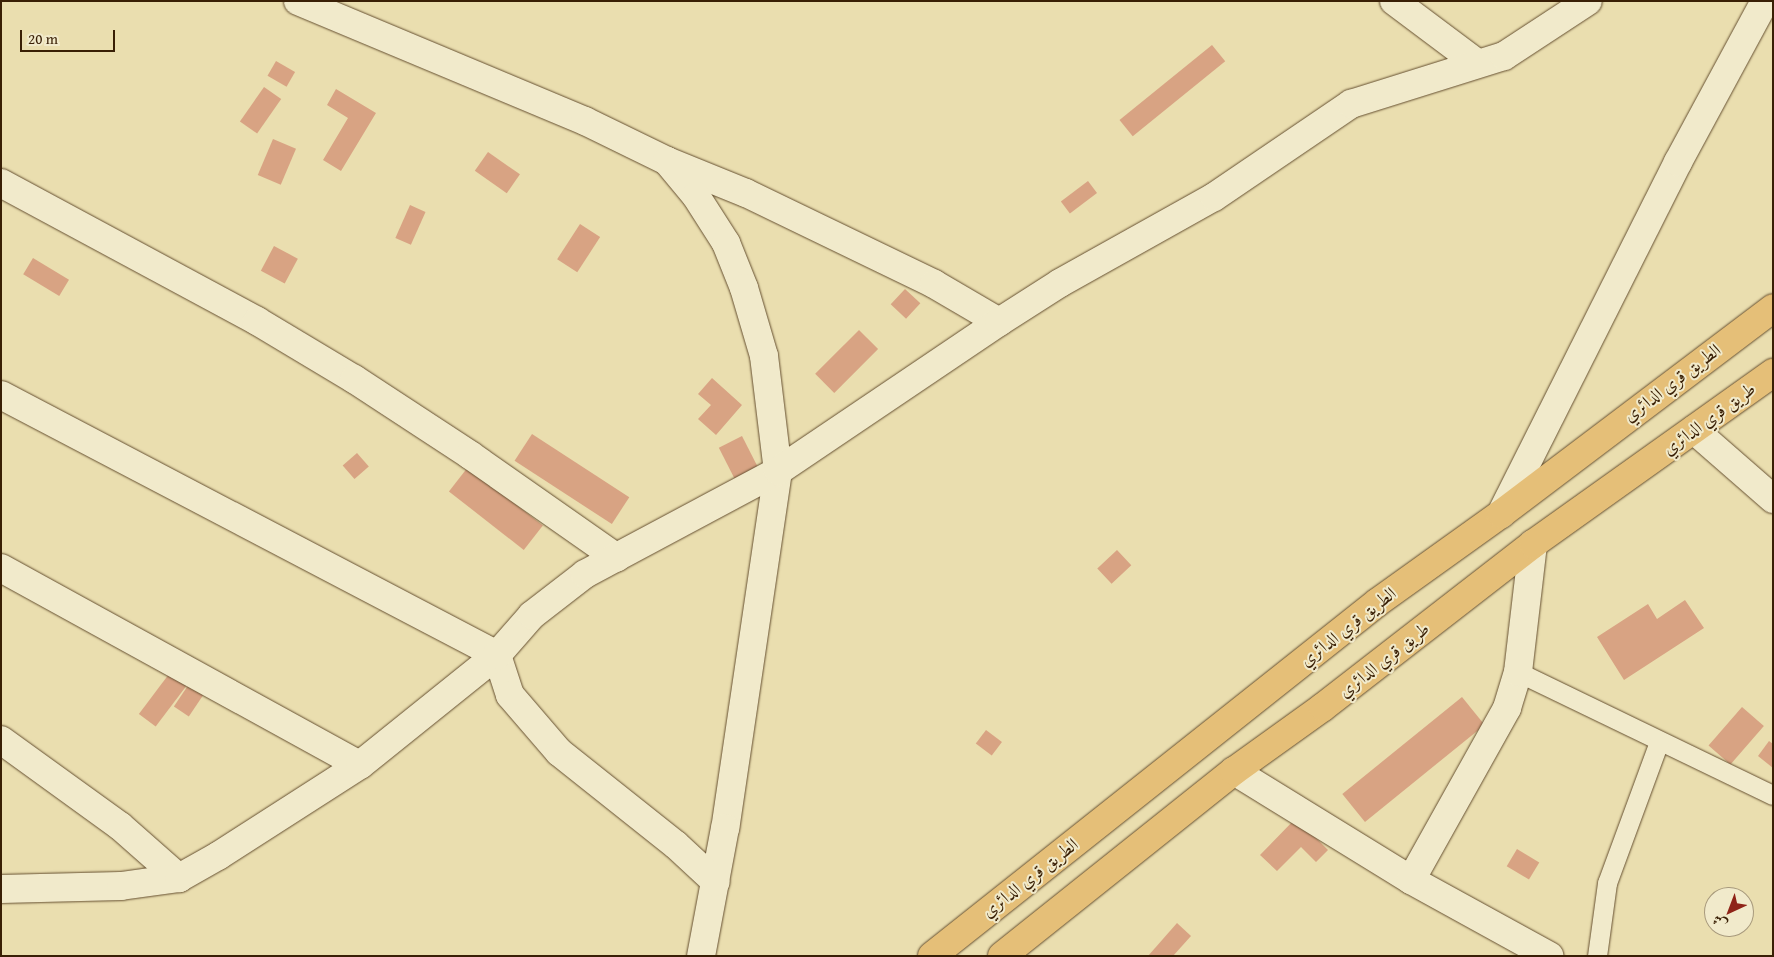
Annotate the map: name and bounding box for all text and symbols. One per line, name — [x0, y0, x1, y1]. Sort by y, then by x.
scale bar — [22, 20, 118, 52]
text: 20 m — [28, 28, 58, 49]
street label: الطريق قري الدائري — [1619, 339, 1725, 427]
street label: طريق قري الدائري — [1658, 378, 1760, 460]
street label: الطريق قري الدائري — [1296, 583, 1400, 671]
street label: طريق قري الدائري — [1334, 618, 1434, 702]
street label: الطريق قري الدائري — [978, 834, 1082, 922]
north arrow — [1704, 887, 1754, 937]
text: ش — [1708, 910, 1731, 934]

